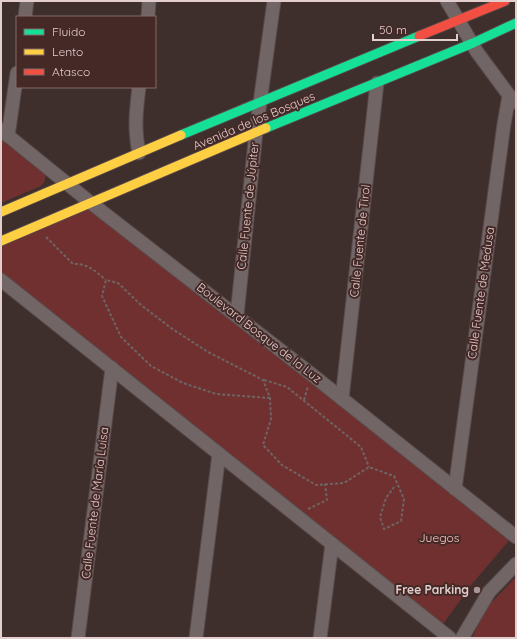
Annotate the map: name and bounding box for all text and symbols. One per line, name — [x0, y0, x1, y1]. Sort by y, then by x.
legend — [16, 16, 156, 88]
scale bar — [373, 16, 457, 42]
text: 50 m — [379, 22, 407, 37]
text: Fluido — [52, 24, 85, 39]
text: Lento — [52, 44, 83, 59]
text: Atasco — [52, 64, 90, 79]
street label: Avenida de los Bosques — [191, 88, 317, 153]
street label: Calle Fuente de Júpiter — [233, 141, 262, 270]
street label: Calle Fuente de Tirol — [346, 184, 373, 298]
street label: Calle Fuente de Medusa — [464, 226, 497, 360]
street label: Boulevard Bosque de la Luz — [194, 279, 325, 386]
street label: Calle Fuente de María Luisa — [78, 426, 111, 580]
park label: Juegos — [419, 530, 460, 545]
place label: Free Parking — [396, 582, 469, 597]
marker: Free Parking — [472, 585, 482, 595]

